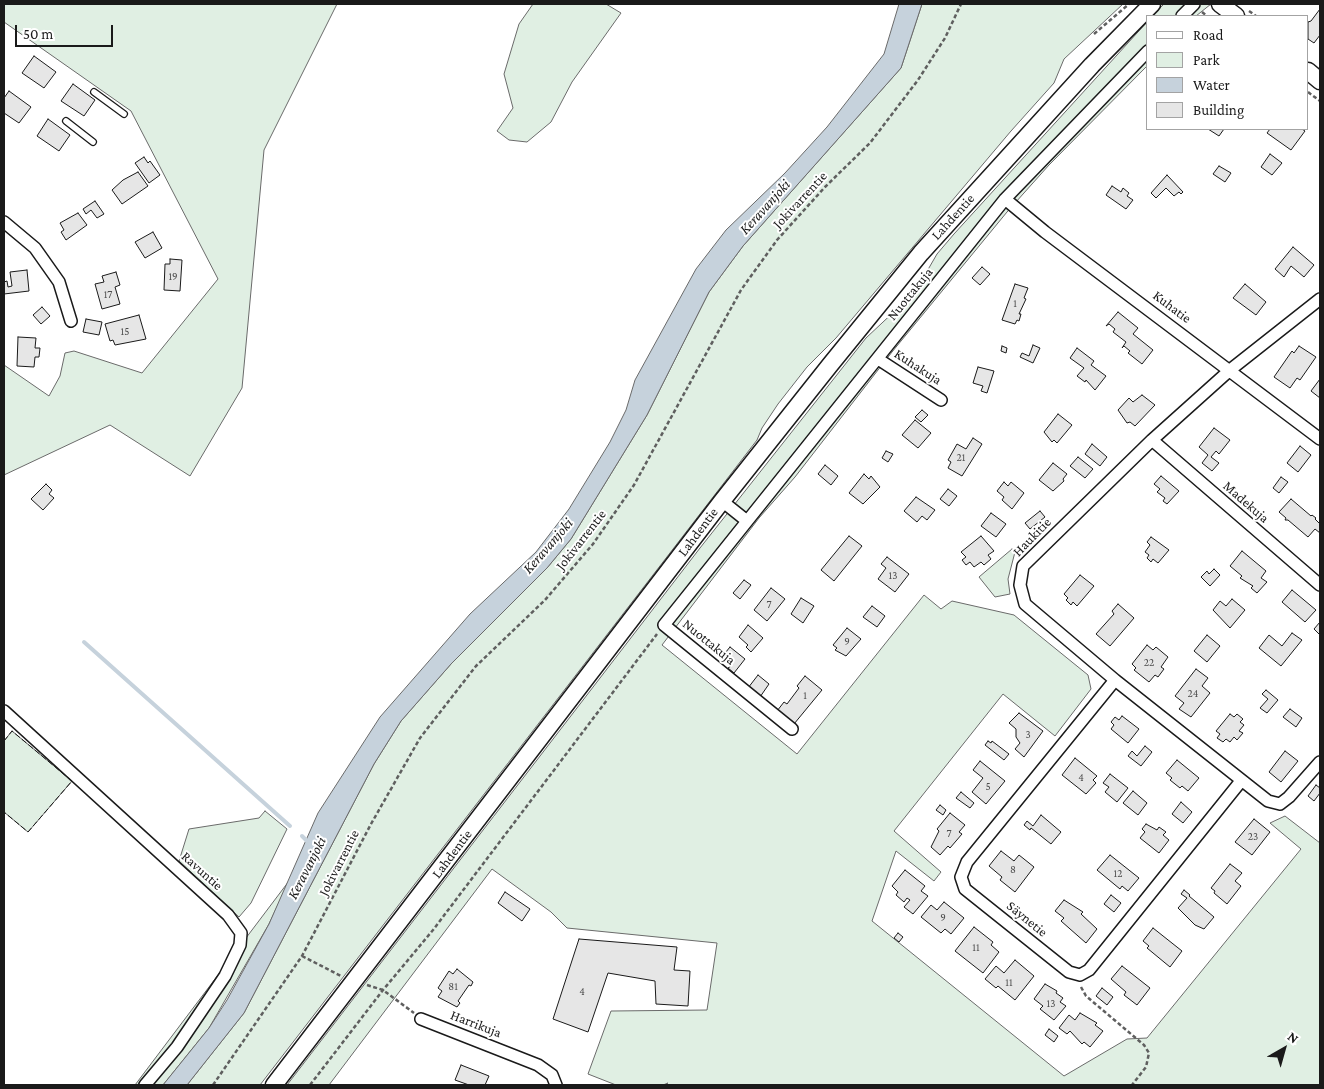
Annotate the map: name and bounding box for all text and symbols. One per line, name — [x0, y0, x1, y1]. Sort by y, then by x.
scale bar — [18, 15, 115, 47]
legend — [1146, 15, 1309, 130]
text: 50 m — [23, 26, 53, 42]
text: Road — [1193, 27, 1223, 43]
text: Park — [1193, 52, 1220, 68]
text: Water — [1193, 77, 1230, 93]
text: Building — [1193, 102, 1244, 118]
street label: Jokivarrentie — [769, 168, 831, 232]
water label: Keravanjoki — [736, 176, 794, 238]
street label: Lahdentie — [928, 190, 978, 244]
street label: Nuottakuja — [884, 264, 936, 324]
house number: 19 — [168, 270, 178, 284]
street label: Kuhatie — [1150, 287, 1194, 327]
house number: 17 — [104, 288, 112, 302]
house number: 1 — [1013, 297, 1017, 311]
house number: 15 — [121, 325, 129, 339]
street label: Kuhakuja — [891, 345, 945, 389]
house number: 21 — [957, 451, 965, 465]
street label: Madekuja — [1220, 477, 1272, 527]
street label: Lahdentie — [674, 504, 722, 560]
street label: Jokivarrentie — [552, 506, 610, 574]
street label: Haukitie — [1009, 514, 1055, 560]
water label: Keravanjoki — [519, 515, 577, 577]
house number: 13 — [889, 569, 897, 583]
house number: 7 — [766, 598, 772, 612]
street label: Nuottakuja — [679, 616, 739, 668]
house number: 9 — [844, 635, 850, 649]
house number: 22 — [1144, 656, 1154, 670]
house number: 24 — [1188, 687, 1198, 701]
house number: 1 — [803, 689, 807, 703]
house number: 3 — [1025, 728, 1031, 742]
house number: 4 — [1078, 771, 1084, 785]
house number: 5 — [985, 780, 991, 794]
street label: Lahdentie — [428, 826, 476, 882]
street label: Jokivarrentie — [315, 827, 363, 899]
house number: 7 — [946, 827, 952, 841]
house number: 23 — [1248, 830, 1258, 844]
water label: Keravanjoki — [284, 834, 330, 902]
street label: Ravuntie — [178, 848, 226, 894]
house number: 8 — [1010, 863, 1016, 877]
house number: 12 — [1114, 867, 1122, 881]
street label: Säynetie — [1003, 898, 1051, 940]
house number: 9 — [940, 911, 946, 925]
house number: 11 — [972, 941, 980, 955]
house number: 11 — [1005, 976, 1013, 990]
house number: 81 — [448, 980, 458, 994]
house number: 4 — [579, 985, 585, 999]
house number: 13 — [1047, 997, 1055, 1011]
street label: Harrikuja — [448, 1007, 504, 1041]
north arrow — [1259, 1024, 1309, 1074]
text: N — [1285, 1028, 1302, 1046]

